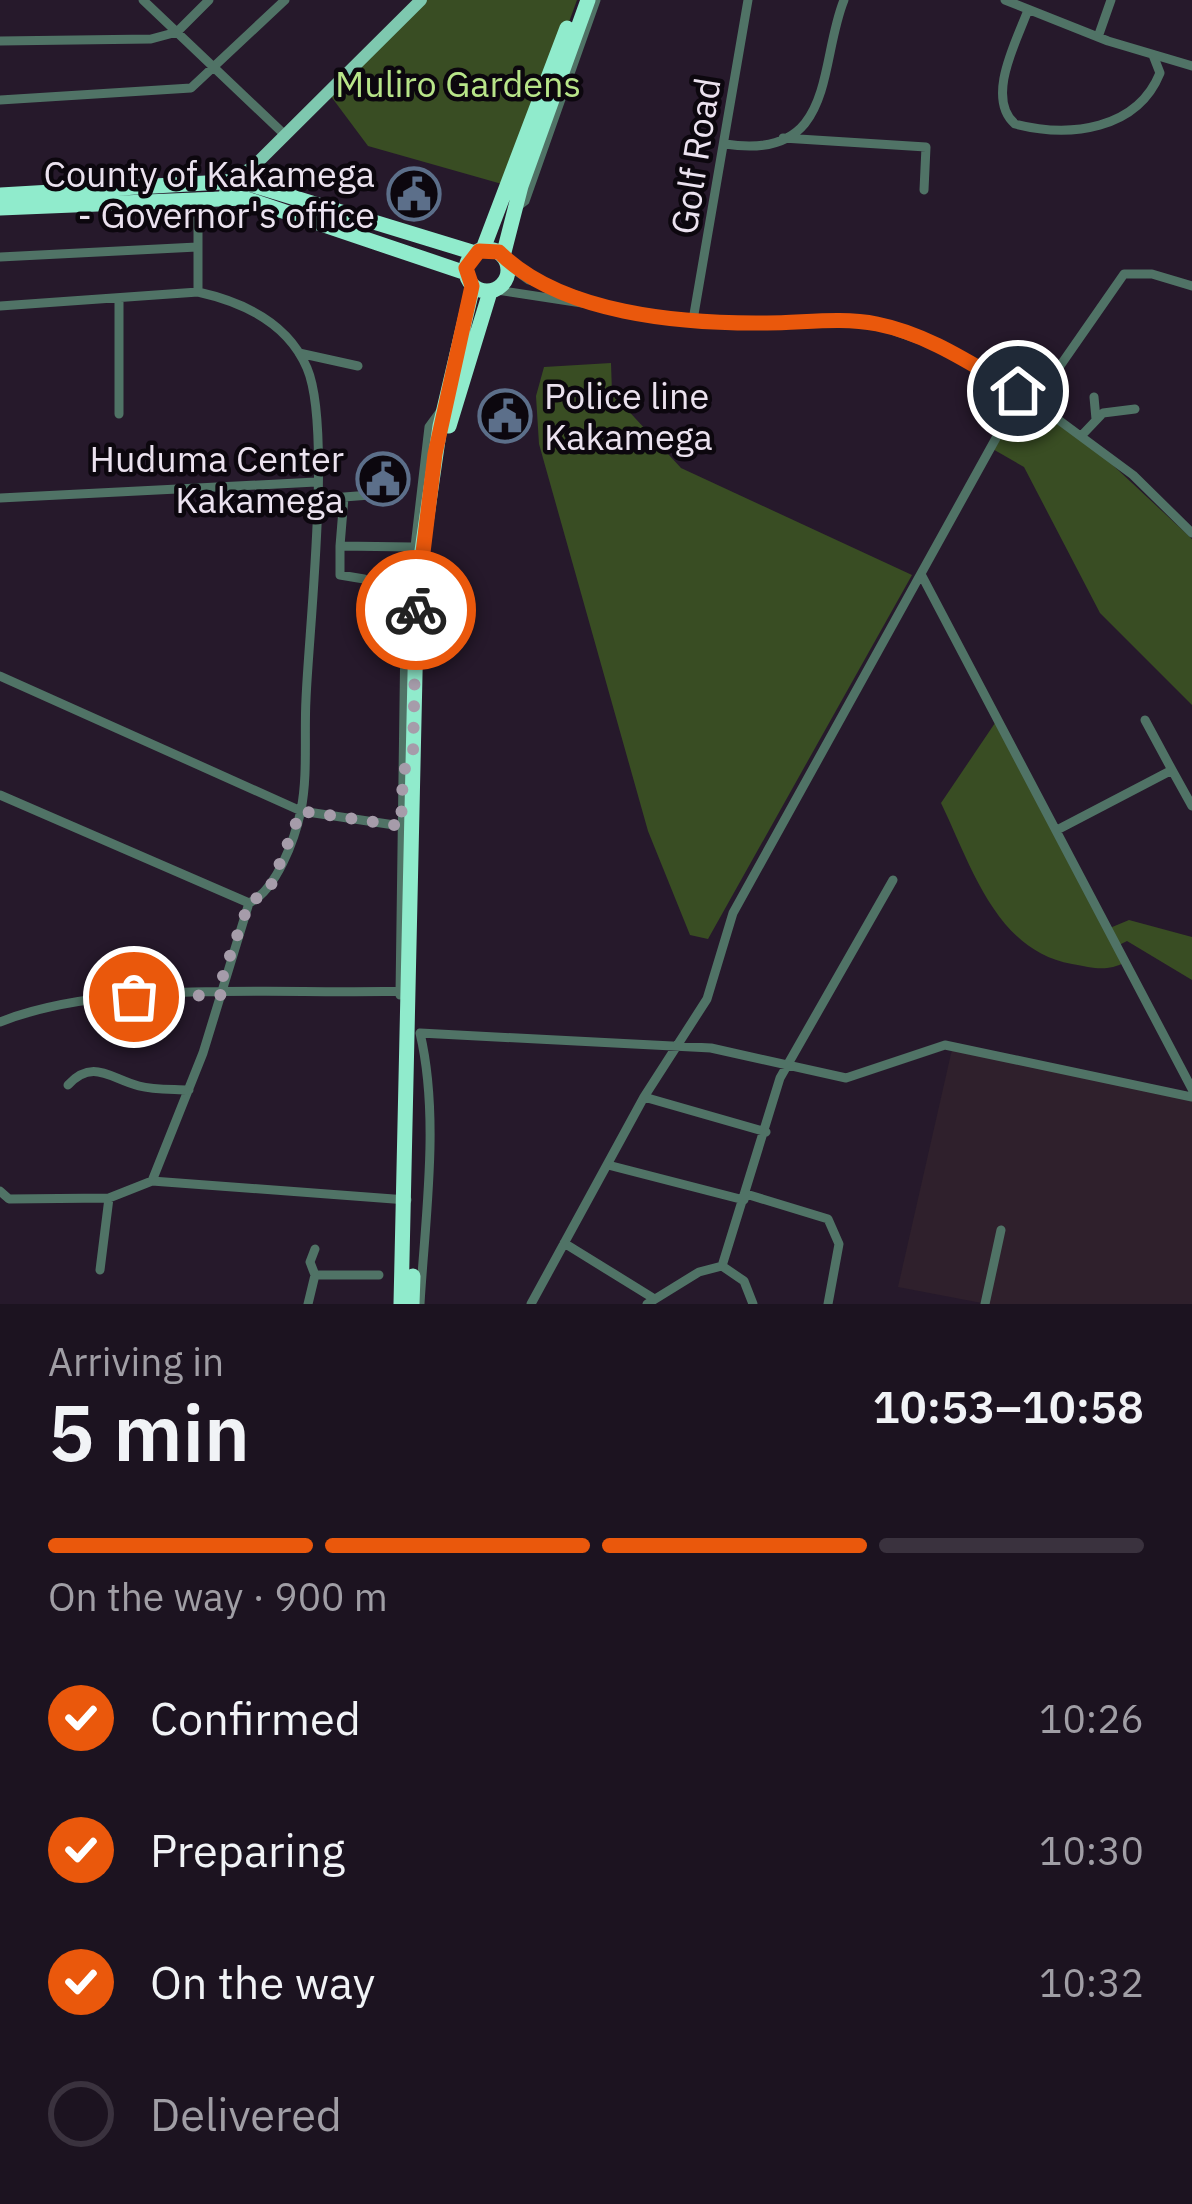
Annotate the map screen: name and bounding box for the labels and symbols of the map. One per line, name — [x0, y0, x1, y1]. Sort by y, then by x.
park label: Muliro Gardens — [335, 60, 581, 107]
street label: Golf Road — [659, 74, 731, 238]
place label: County of Kakamega - Governor's office — [44, 150, 375, 238]
public building icon: County of Kakamega - Governor's office — [386, 166, 442, 222]
pin — [967, 340, 1069, 442]
place label: Police line Kakamega — [544, 372, 713, 460]
public building icon: Police line Kakamega — [477, 388, 533, 444]
place label: Huduma Center Kakamega — [90, 435, 344, 523]
public building icon: Huduma Center Kakamega — [355, 451, 411, 507]
courier — [356, 550, 476, 670]
pin — [83, 946, 185, 1048]

